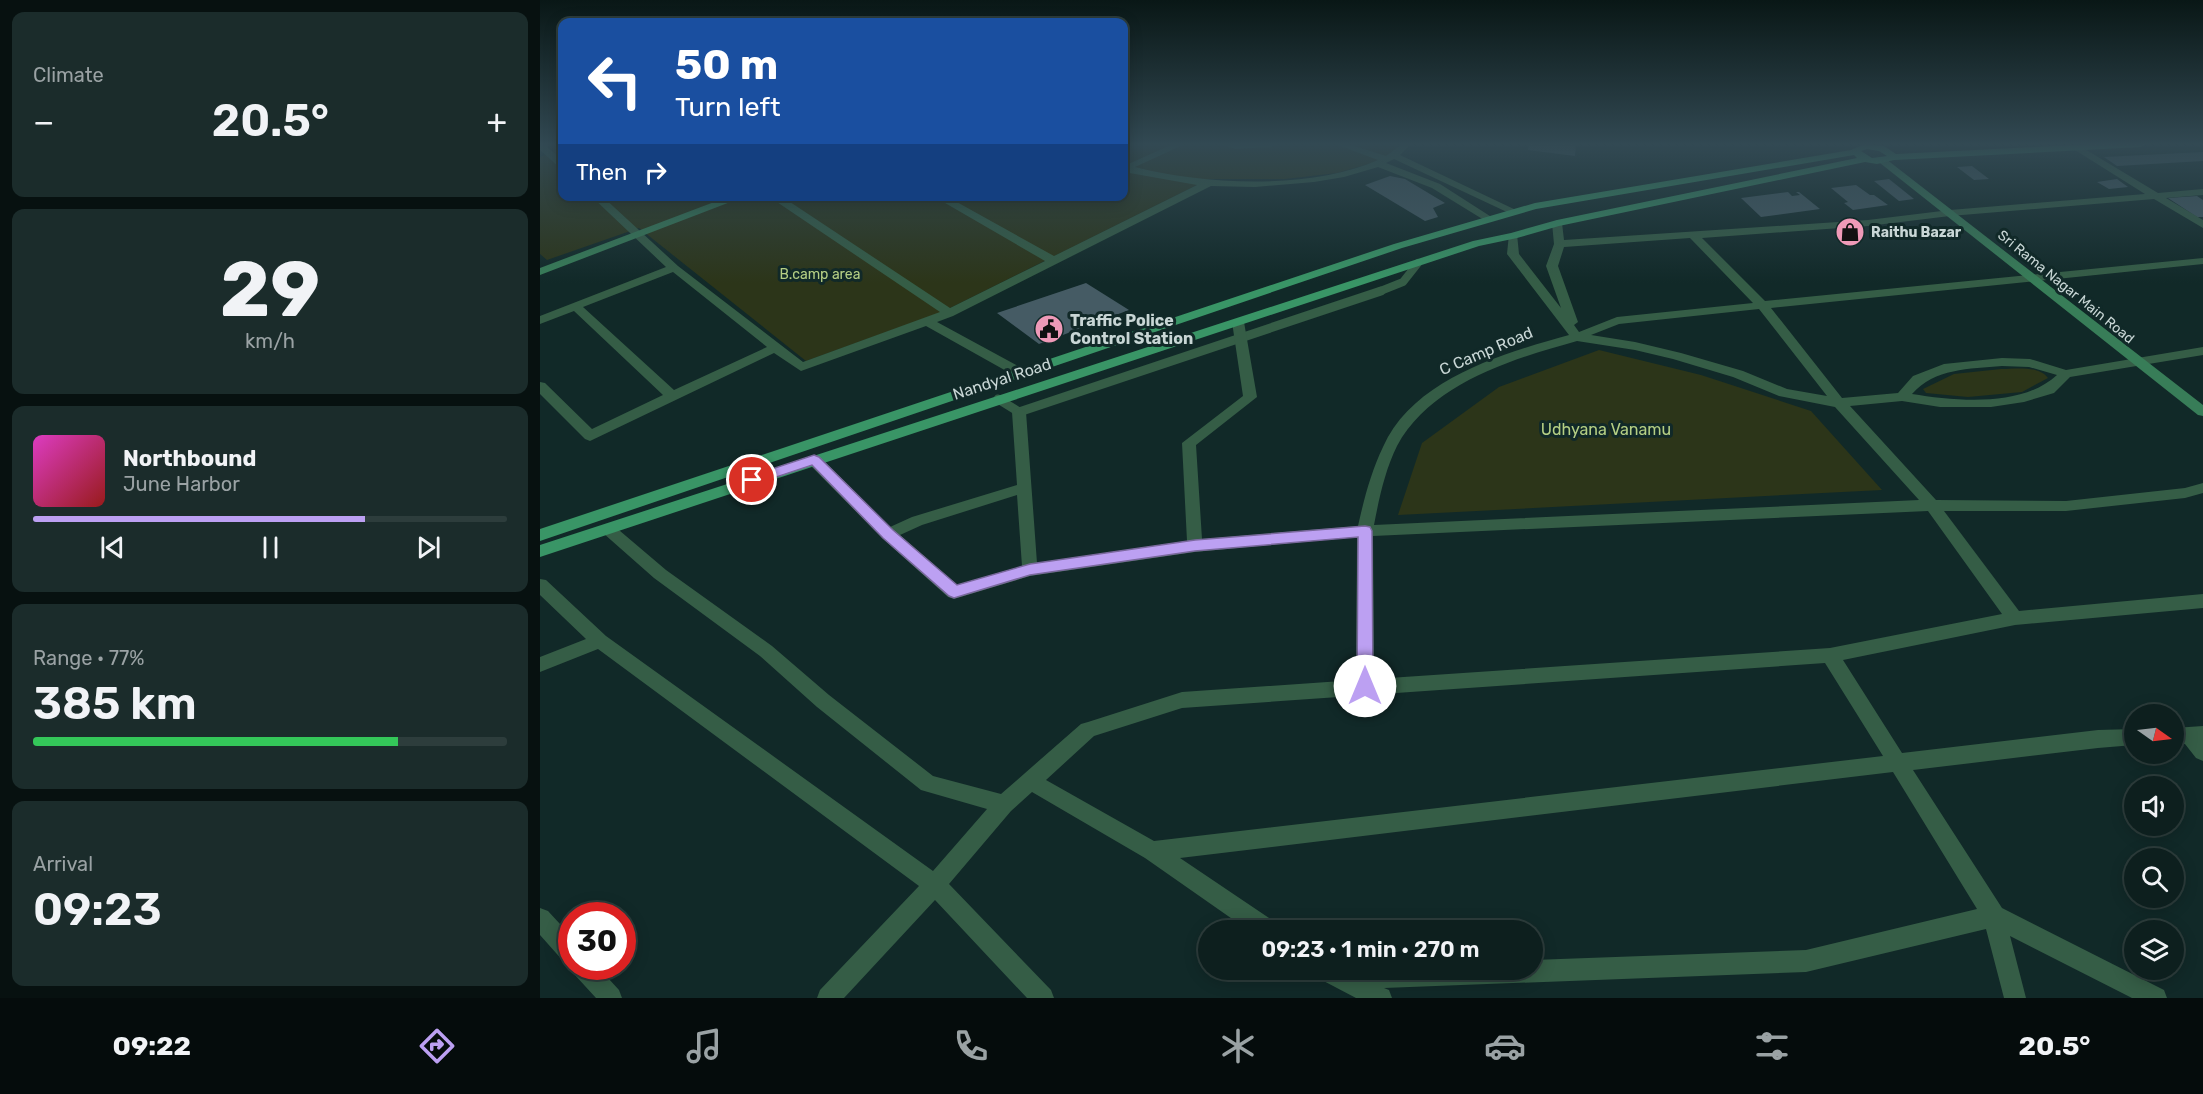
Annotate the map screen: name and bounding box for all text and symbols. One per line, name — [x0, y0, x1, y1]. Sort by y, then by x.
text: 50 m — [675, 40, 778, 90]
icon: left — [576, 42, 654, 120]
text: Climate — [33, 63, 104, 87]
text: Turn left — [675, 91, 780, 123]
text: 20.5° — [212, 94, 329, 147]
text: − — [33, 102, 54, 141]
text: + — [486, 102, 507, 141]
icon: right — [639, 156, 672, 189]
text: Then — [576, 159, 627, 186]
shop icon: Raithu Bazar — [1834, 216, 1866, 248]
place label: Raithu Bazar — [1871, 224, 1962, 241]
street label: Sri Rama Nagar Main Road — [1994, 227, 2138, 347]
text: 29 — [220, 243, 320, 336]
park label: B.camp area — [780, 266, 860, 283]
place label: Traffic Police Control Station — [1070, 311, 1193, 348]
public building icon: Traffic Police Control Station — [1033, 313, 1065, 345]
street label: C Camp Road — [1436, 323, 1536, 379]
text: km/h — [245, 329, 295, 353]
street label: Nandyal Road — [950, 354, 1054, 404]
park label: Udhyana Vanamu — [1541, 420, 1671, 439]
text: Northbound — [123, 445, 256, 472]
pin — [726, 454, 777, 505]
icon: arrive — [735, 463, 768, 496]
text: June Harbor — [123, 472, 240, 496]
icon: previous — [96, 531, 129, 564]
icon: pause — [254, 531, 287, 564]
icon: next — [412, 531, 445, 564]
text: Range · 77% — [33, 646, 145, 670]
position arrow — [1333, 654, 1397, 718]
text: 385 km — [33, 677, 197, 730]
north arrow — [2124, 704, 2184, 764]
map controls — [2124, 704, 2184, 980]
button: sound — [2124, 776, 2184, 836]
button: search — [2124, 848, 2184, 908]
text: Arrival — [33, 852, 93, 876]
text: 09:23 — [33, 883, 162, 936]
speed limit sign: 30 — [558, 902, 636, 980]
button: layers — [2124, 920, 2184, 980]
text: 09:23 · 1 min · 270 m — [1262, 936, 1479, 963]
icon: directions — [416, 1025, 458, 1067]
icon: music — [683, 1025, 725, 1067]
icon: phone — [950, 1025, 992, 1067]
icon: climate — [1217, 1025, 1259, 1067]
icon: car — [1484, 1025, 1526, 1067]
icon: filters — [1751, 1025, 1793, 1067]
text: 09:22 — [113, 1030, 191, 1062]
text: 20.5° — [2019, 1030, 2090, 1062]

